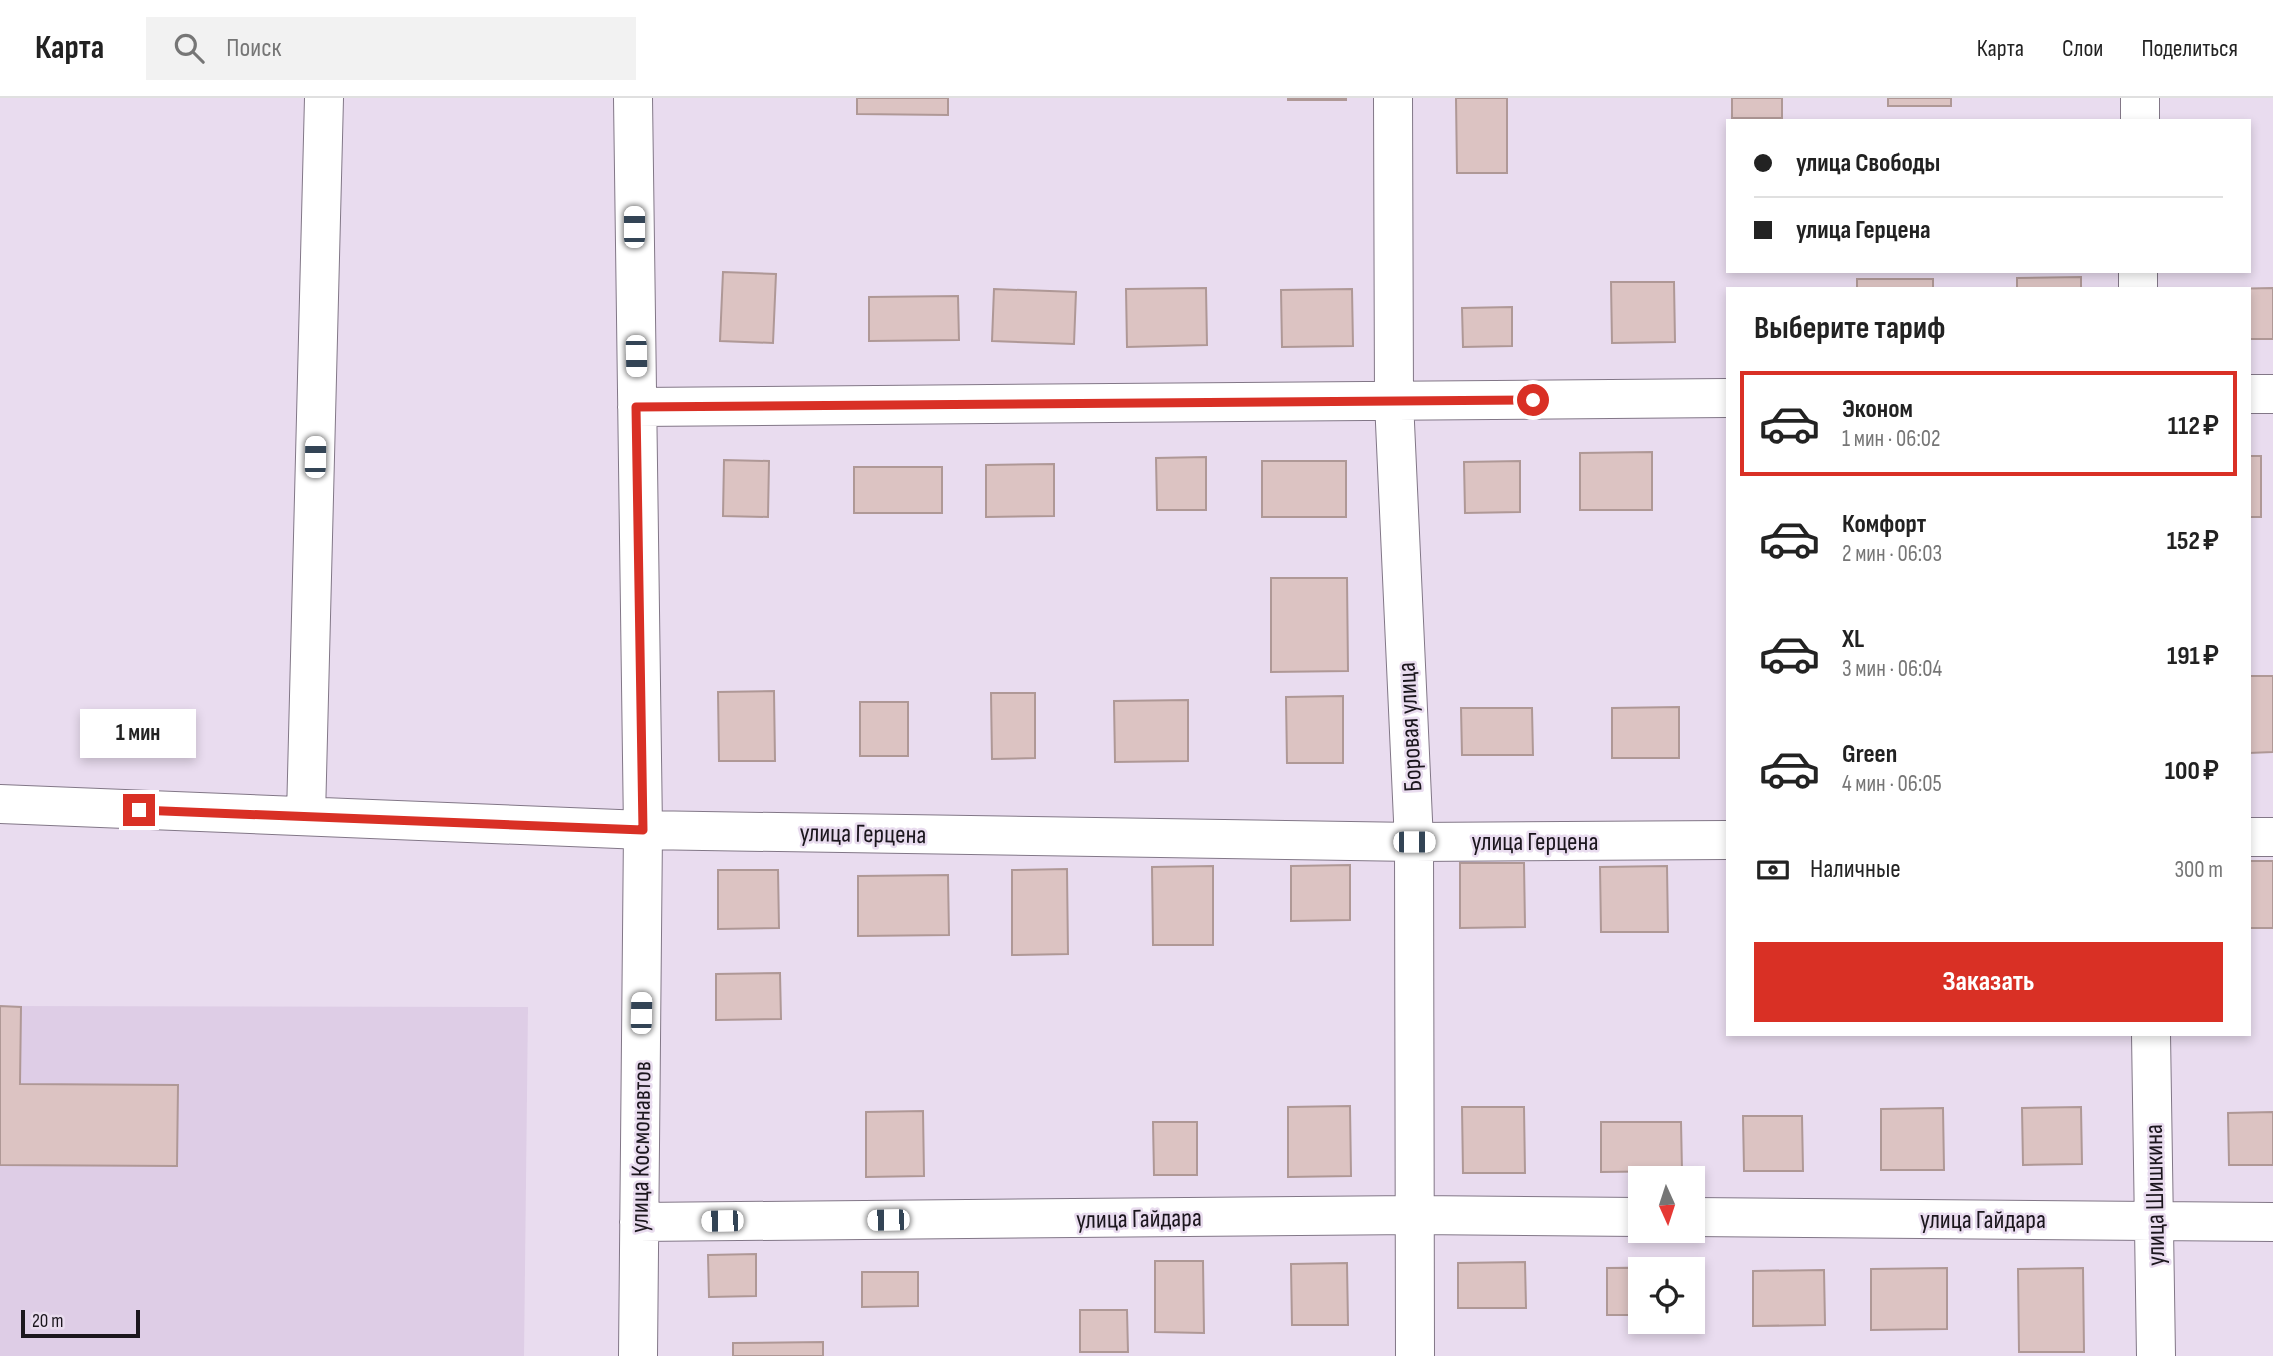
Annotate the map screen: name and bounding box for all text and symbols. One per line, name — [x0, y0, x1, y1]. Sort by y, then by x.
search box — [146, 17, 636, 80]
text: Карта — [35, 28, 104, 68]
icon: search — [170, 29, 208, 67]
text: Поиск — [226, 33, 281, 64]
text: Карта — [1977, 34, 2024, 63]
text: Слои — [2062, 34, 2103, 63]
text: Поделиться — [2141, 34, 2238, 63]
text: улица Свободы — [1796, 148, 1940, 179]
car — [624, 206, 645, 248]
text: улица Герцена — [1796, 215, 1931, 246]
text: Выберите тариф — [1754, 309, 1945, 348]
car — [626, 335, 647, 377]
route start — [1517, 384, 1549, 416]
icon: car — [1758, 392, 1821, 455]
text: Эконом — [1842, 394, 1913, 425]
text: 112 ₽ — [2168, 411, 2219, 442]
text: 1 мин · 06:02 — [1842, 425, 1940, 453]
car — [305, 436, 326, 478]
icon: car — [1758, 507, 1821, 570]
text: Комфорт — [1842, 509, 1926, 540]
text: 152 ₽ — [2167, 526, 2219, 557]
text: 2 мин · 06:03 — [1842, 540, 1942, 568]
icon: car — [1758, 622, 1821, 685]
text: XL — [1842, 624, 1864, 655]
text: 191 ₽ — [2167, 641, 2219, 672]
text: 3 мин · 06:04 — [1842, 655, 1942, 683]
street label: Боровая улица — [1392, 661, 1429, 792]
callout: 1 мин — [81, 708, 197, 758]
text: 1 мин — [116, 719, 160, 747]
icon: car — [1758, 737, 1821, 800]
text: Green — [1842, 739, 1897, 770]
text: 100 ₽ — [2165, 756, 2219, 787]
text: 4 мин · 06:05 — [1842, 770, 1942, 798]
route end — [123, 794, 155, 826]
street label: улица Герцена — [799, 818, 927, 851]
street label: улица Герцена — [1472, 827, 1598, 858]
car — [1394, 832, 1436, 853]
icon: cash — [1754, 851, 1792, 889]
text: Наличные — [1810, 854, 1901, 885]
text: 300 m — [2174, 856, 2223, 884]
button: Заказать — [1754, 942, 2223, 1022]
car — [631, 992, 652, 1034]
street label: улица Космонавтов — [625, 1061, 658, 1233]
street label: улица Шишкина — [2139, 1124, 2172, 1266]
north arrow — [1628, 1166, 1704, 1242]
map controls — [1628, 1166, 1705, 1334]
street label: улица Гайдара — [1076, 1203, 1202, 1236]
street label: улица Гайдара — [1920, 1205, 2046, 1236]
car — [867, 1209, 910, 1231]
car — [701, 1210, 744, 1232]
button: locate — [1628, 1257, 1705, 1334]
scale bar — [21, 1307, 140, 1339]
text: 20 m — [32, 1310, 64, 1333]

